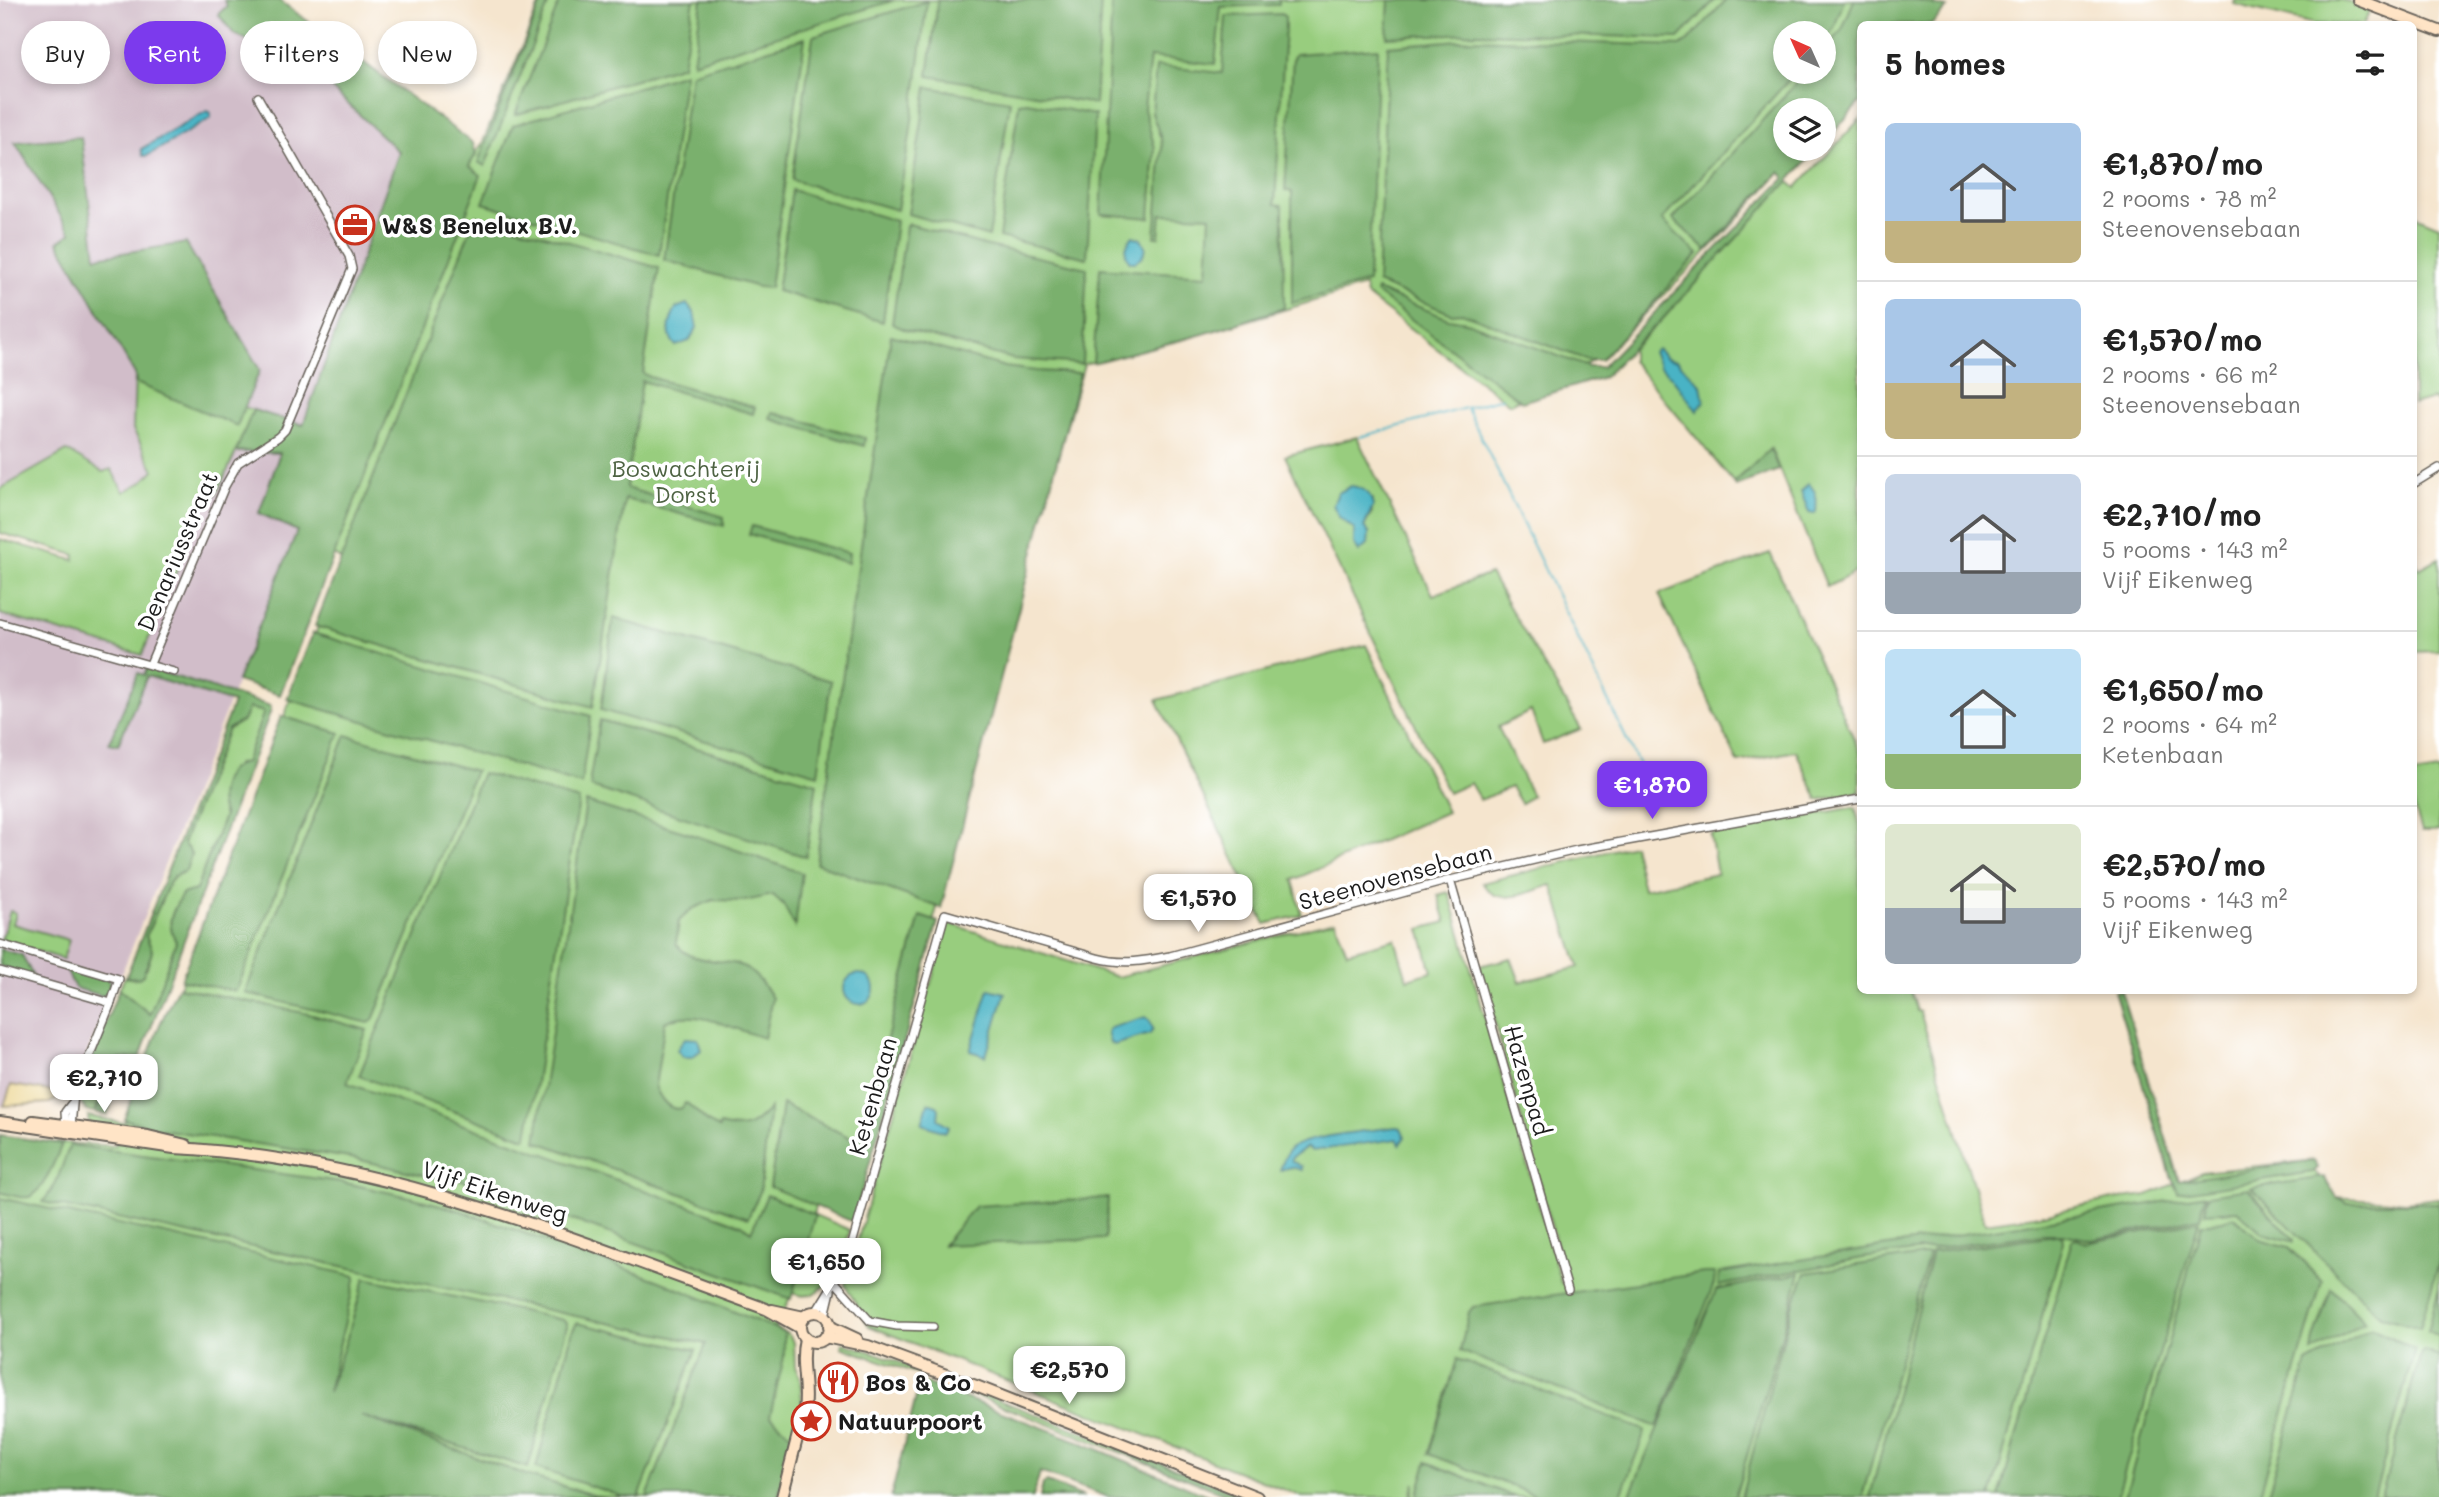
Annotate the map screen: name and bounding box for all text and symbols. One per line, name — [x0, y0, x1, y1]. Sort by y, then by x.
chip: Buy — [21, 21, 110, 84]
chip: Rent — [124, 21, 226, 84]
chip: Filters — [240, 21, 364, 84]
chip: New — [378, 21, 477, 84]
north arrow — [1773, 21, 1836, 84]
map controls — [1773, 21, 1836, 161]
text: 5 homes — [1885, 43, 2006, 83]
icon: filters — [2351, 44, 2389, 82]
button: layers — [1773, 98, 1836, 161]
text: €1,870/mo — [2102, 143, 2263, 183]
icon: home — [1941, 151, 2025, 235]
text: 2 rooms · 78 m² — [2102, 183, 2276, 213]
office icon: W&S Benelux B.V. — [334, 204, 376, 246]
place label: W&S Benelux B.V. — [382, 210, 578, 240]
text: Steenovensebaan — [2102, 213, 2301, 243]
text: €1,570/mo — [2102, 319, 2262, 359]
icon: home — [1941, 327, 2025, 411]
text: 2 rooms · 66 m² — [2102, 359, 2277, 389]
text: Steenovensebaan — [2102, 389, 2301, 419]
park label: Boswachterij Dorst — [612, 453, 760, 509]
street label: Denariusstraat — [130, 466, 224, 636]
text: €2,710/mo — [2102, 494, 2261, 534]
icon: home — [1941, 502, 2025, 586]
text: 5 rooms · 143 m² — [2102, 534, 2288, 564]
text: Vijf Eikenweg — [2102, 564, 2253, 594]
text: €1,650/mo — [2102, 669, 2263, 709]
icon: home — [1941, 677, 2025, 761]
text: 2 rooms · 64 m² — [2102, 709, 2277, 739]
text: Ketenbaan — [2102, 739, 2223, 769]
pin: €1,870 — [1595, 762, 1709, 821]
text: €1,870 — [1613, 769, 1691, 799]
street label: Steenovensebaan — [1295, 836, 1495, 916]
text: €2,570/mo — [2102, 844, 2265, 884]
icon: home — [1941, 852, 2025, 936]
pin: €1,570 — [1141, 874, 1255, 934]
text: €1,570 — [1160, 882, 1236, 912]
text: 5 rooms · 143 m² — [2102, 884, 2288, 914]
text: Vijf Eikenweg — [2102, 914, 2253, 944]
street label: Hazenpad — [1498, 1021, 1558, 1139]
street label: Ketenbaan — [841, 1034, 903, 1158]
pin: €2,710 — [47, 1054, 161, 1114]
text: €2,710 — [66, 1062, 142, 1092]
street label: Vijf Eikenweg — [419, 1153, 571, 1229]
pin: €1,650 — [769, 1238, 883, 1298]
text: €1,650 — [787, 1246, 865, 1276]
pin: €2,570 — [1012, 1346, 1126, 1406]
text: €2,570 — [1029, 1354, 1109, 1384]
restaurant icon: Bos & Co — [817, 1361, 859, 1403]
place label: Bos & Co — [865, 1367, 971, 1397]
place icon: Natuurpoort — [790, 1400, 832, 1442]
place label: Natuurpoort — [838, 1406, 983, 1436]

